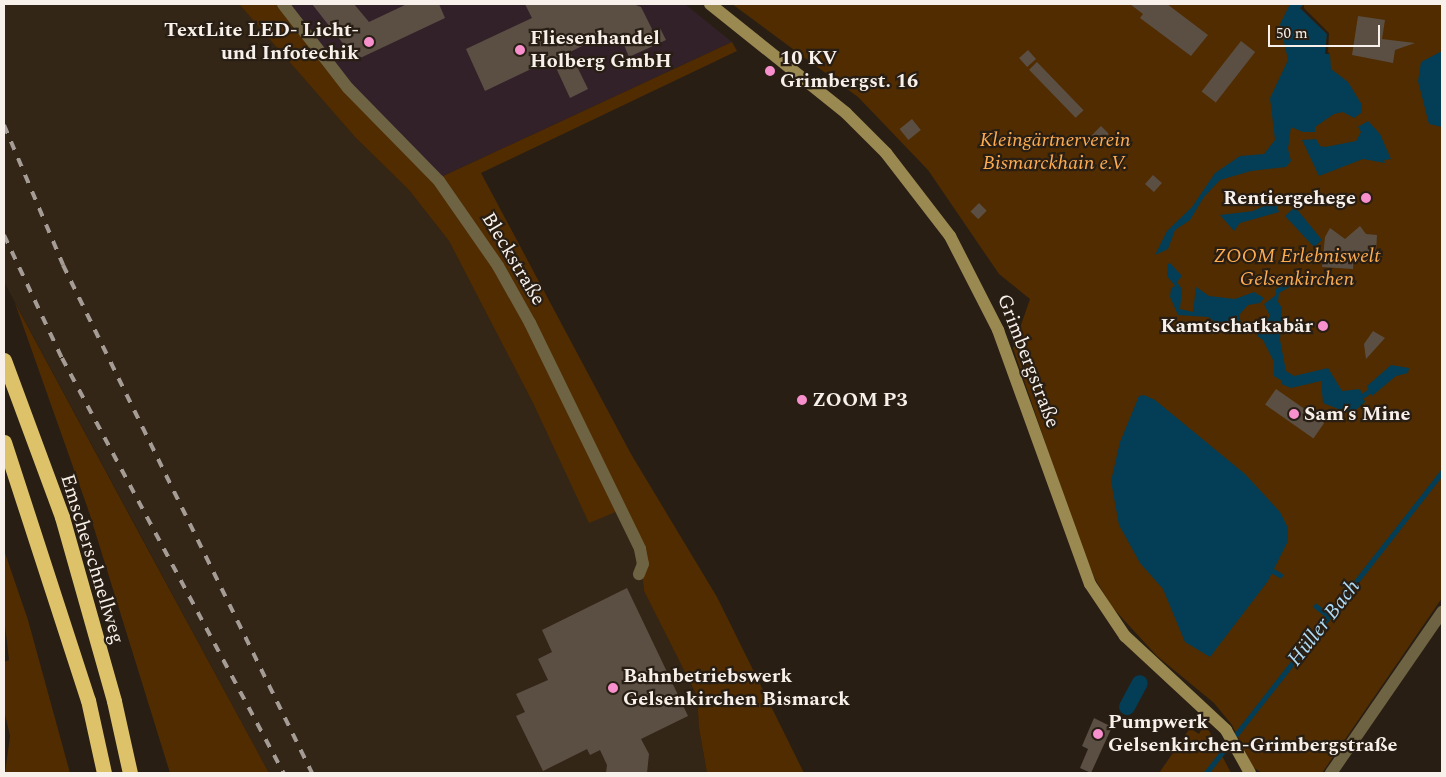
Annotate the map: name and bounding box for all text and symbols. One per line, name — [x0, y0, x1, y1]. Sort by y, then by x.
scale bar — [1271, 15, 1384, 47]
place label: TextLite LED- Licht- und Infotechik — [164, 19, 359, 66]
text: 50 m — [1276, 22, 1308, 45]
place label: Fliesenhandel Holberg GmbH — [530, 26, 672, 73]
marker: TextLite LED- Licht- und Infotechik — [363, 36, 375, 48]
marker: Fliesenhandel Holberg GmbH — [514, 44, 526, 56]
place label: 10 KV Grimbergst. 16 — [780, 47, 918, 94]
marker: 10 KV Grimbergst. 16 — [764, 65, 776, 77]
park label: Kleingärtnerverein Bismarckhain e.V. — [979, 129, 1131, 176]
place label: Rentiergehege — [1223, 186, 1356, 210]
marker: Rentiergehege — [1360, 192, 1372, 204]
street label: Bleckstraße — [476, 208, 550, 310]
park label: ZOOM Erlebniswelt Gelsenkirchen — [1214, 244, 1380, 291]
street label: Grimbergstraße — [991, 291, 1065, 431]
place label: Kamtschatkabär — [1160, 314, 1313, 338]
marker: Kamtschatkabär — [1317, 320, 1329, 332]
place label: ZOOM P3 — [812, 388, 908, 412]
marker: ZOOM P3 — [796, 394, 808, 406]
place label: Sam’s Mine — [1304, 402, 1410, 426]
marker: Sam’s Mine — [1288, 408, 1300, 420]
street label: Emscherschnellweg — [55, 471, 129, 647]
water label: Hüller Bach — [1282, 575, 1366, 671]
place label: Bahnbetriebswerk Gelsenkirchen Bismarck — [623, 664, 850, 711]
marker: Bahnbetriebswerk Gelsenkirchen Bismarck — [607, 682, 619, 694]
place label: Pumpwerk Gelsenkirchen-Grimbergstraße — [1108, 710, 1397, 757]
marker: Pumpwerk Gelsenkirchen-Grimbergstraße — [1092, 728, 1104, 740]

